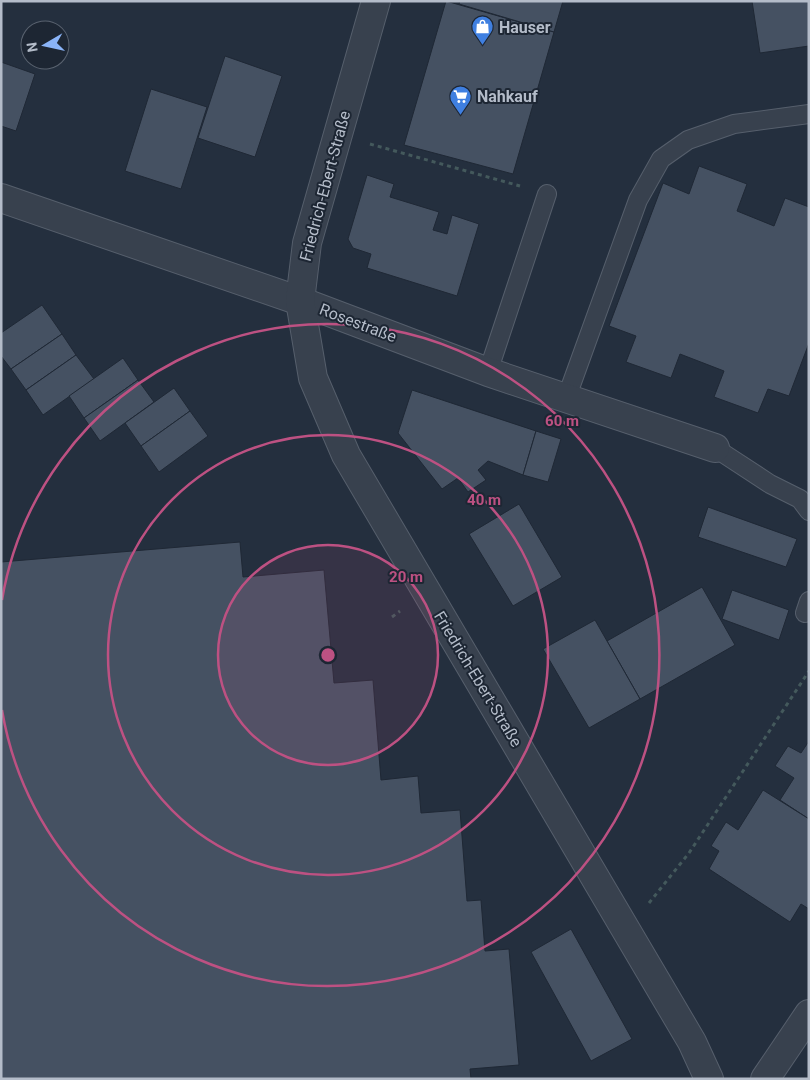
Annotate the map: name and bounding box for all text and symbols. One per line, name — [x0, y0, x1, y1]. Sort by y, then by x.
shop icon: Hauser — [471, 15, 495, 46]
place label: Hauser — [499, 18, 551, 37]
north arrow — [20, 20, 70, 70]
text: N — [23, 41, 41, 53]
supermarket icon: Nahkauf — [449, 84, 473, 115]
place label: Nahkauf — [477, 87, 538, 106]
street label: Friedrich-Ebert-Straße — [296, 109, 354, 263]
street label: Rosestraße — [317, 300, 399, 346]
text: 60 m — [545, 412, 579, 430]
text: 40 m — [467, 491, 501, 509]
text: 20 m — [389, 568, 423, 586]
street label: Friedrich-Ebert-Straße — [430, 608, 526, 750]
centre of rings — [319, 646, 337, 664]

